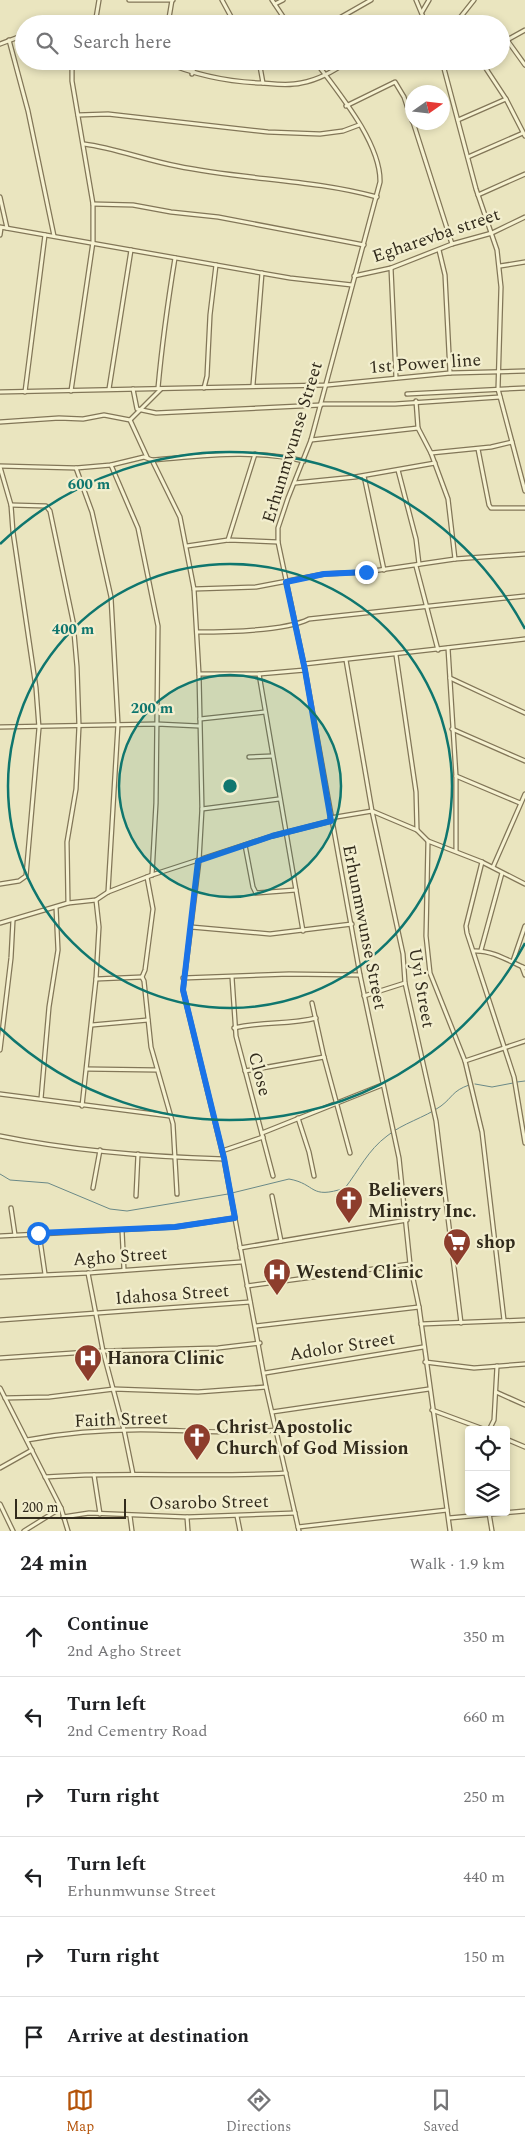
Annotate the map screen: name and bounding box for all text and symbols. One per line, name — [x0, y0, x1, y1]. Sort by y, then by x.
search box — [15, 15, 510, 70]
text: Search here — [73, 28, 172, 57]
icon: search — [33, 29, 61, 57]
north arrow — [405, 85, 450, 130]
street label: Egharevba street — [369, 201, 504, 270]
street label: 1st Power line — [368, 346, 482, 381]
street label: Erhunmwunse Street — [255, 358, 330, 526]
text: 600 m — [68, 473, 111, 496]
route end — [355, 561, 378, 584]
text: 400 m — [52, 618, 95, 641]
text: 200 m — [131, 697, 174, 720]
centre of rings — [221, 777, 239, 795]
street label: Erhunmwunse Street — [335, 842, 394, 1012]
street label: Uyi Street — [401, 946, 442, 1030]
street label: Close — [241, 1049, 278, 1099]
place label: Believers Ministry Inc. — [368, 1177, 477, 1225]
church icon: Believers Ministry Inc. — [334, 1185, 364, 1224]
route start — [27, 1222, 50, 1245]
supermarket icon: shop — [442, 1227, 472, 1266]
place label: shop — [476, 1229, 515, 1256]
street label: Agho Street — [72, 1240, 168, 1273]
hospital icon: Westend Clinic — [262, 1257, 292, 1296]
place label: Westend Clinic — [296, 1259, 424, 1286]
street label: Idahosa Street — [114, 1277, 230, 1312]
street label: Adolor Street — [287, 1325, 397, 1368]
hospital icon: Hanora Clinic — [73, 1343, 103, 1382]
place label: Hanora Clinic — [107, 1345, 225, 1372]
street label: Faith Street — [74, 1404, 168, 1435]
place label: Christ Apostolic Church of God Mission — [216, 1414, 409, 1462]
church icon: Christ Apostolic Church of God Mission — [182, 1422, 212, 1461]
map controls — [465, 1426, 510, 1516]
button: locate — [465, 1426, 510, 1471]
button: layers — [465, 1471, 510, 1516]
street label: Osarobo Street — [149, 1488, 269, 1517]
scale bar — [15, 1496, 126, 1519]
text: 200 m — [22, 1497, 59, 1518]
text: 24 min — [20, 1548, 88, 1580]
text: Walk · 1.9 km — [410, 1552, 505, 1576]
text: Continue — [67, 1610, 149, 1639]
icon: ahead — [20, 1623, 48, 1651]
text: 350 m — [463, 1625, 505, 1649]
text: 2nd Agho Street — [67, 1639, 181, 1663]
text: Turn left — [67, 1690, 146, 1719]
icon: left — [20, 1703, 48, 1731]
text: 660 m — [463, 1705, 505, 1729]
text: 2nd Cementry Road — [67, 1719, 207, 1743]
text: Turn right — [67, 1782, 160, 1811]
icon: right — [20, 1783, 48, 1811]
text: 250 m — [463, 1785, 505, 1809]
text: Turn left — [67, 1850, 146, 1879]
icon: left — [20, 1863, 48, 1891]
text: 440 m — [463, 1865, 505, 1889]
text: Erhunmwunse Street — [67, 1879, 216, 1903]
text: Turn right — [67, 1942, 160, 1971]
icon: right — [20, 1943, 48, 1971]
text: 150 m — [463, 1945, 505, 1969]
text: Arrive at destination — [67, 2022, 249, 2051]
icon: arrive — [20, 2023, 48, 2051]
tab: Map — [66, 2086, 94, 2137]
tab: Directions — [226, 2086, 291, 2137]
tab: Saved — [423, 2086, 459, 2137]

